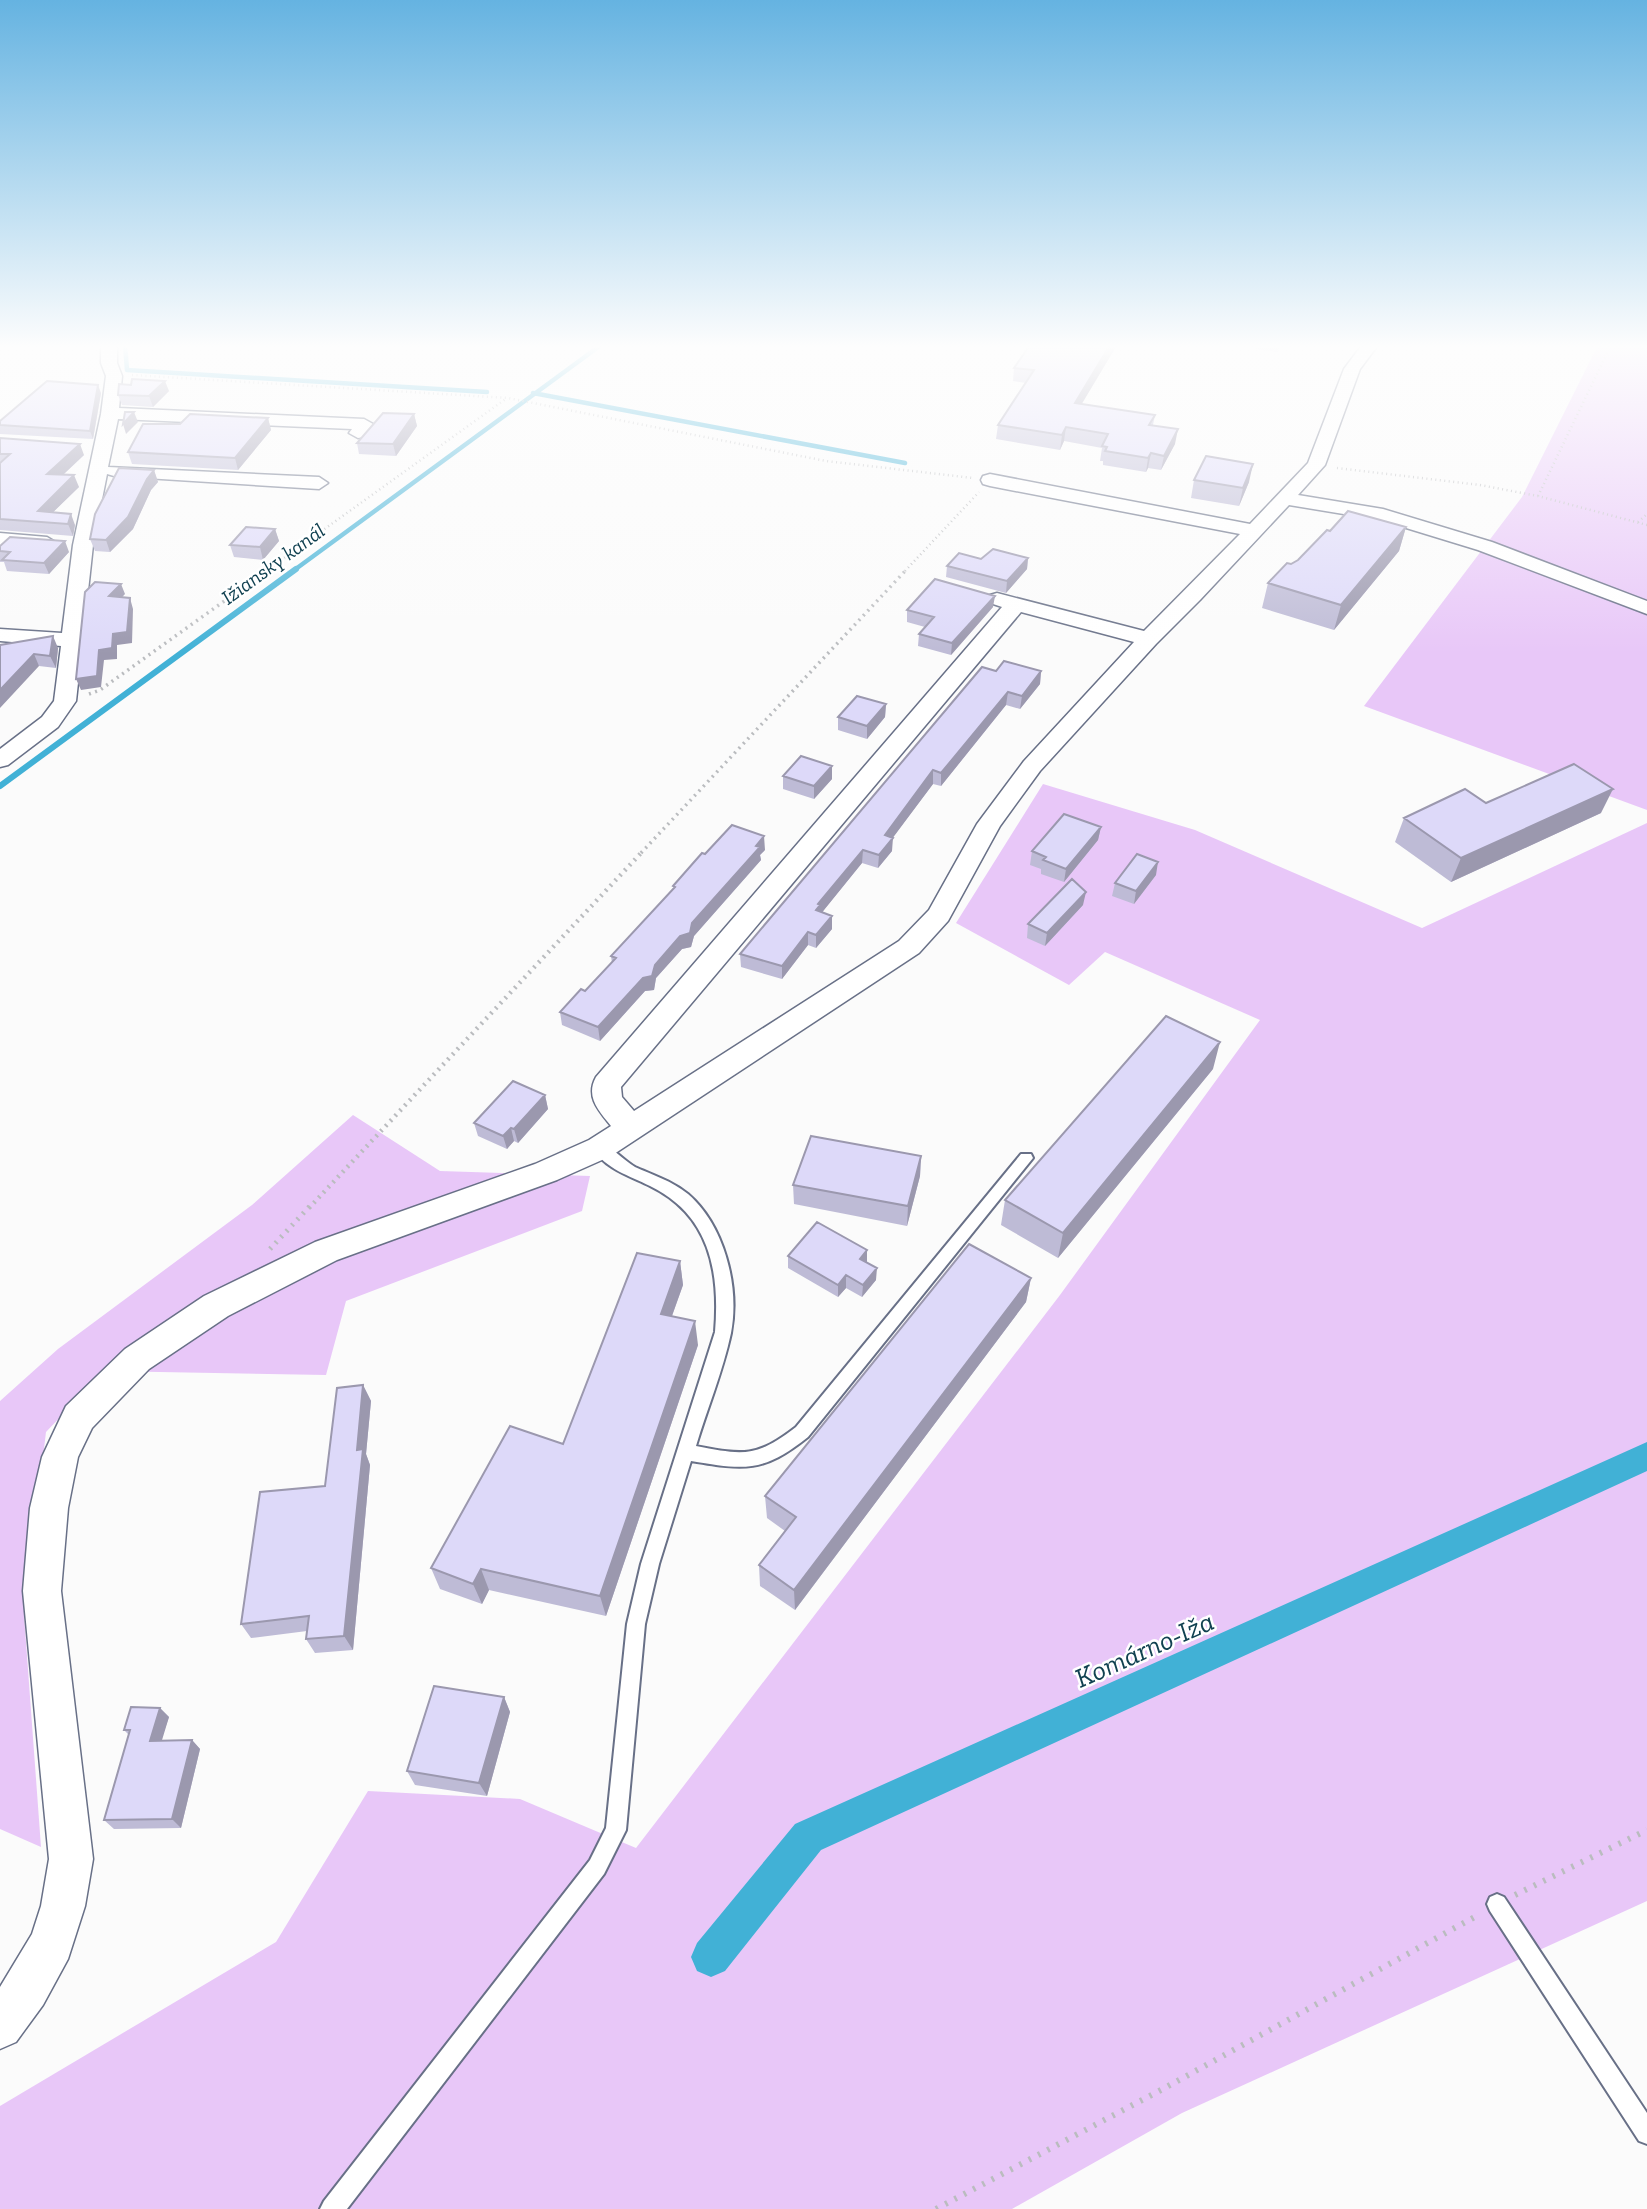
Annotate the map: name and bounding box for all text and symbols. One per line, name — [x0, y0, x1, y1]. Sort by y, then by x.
water label: Ižiansky kanál — [216, 518, 329, 609]
water label: Komárno-Iža — [1070, 1604, 1219, 1695]

